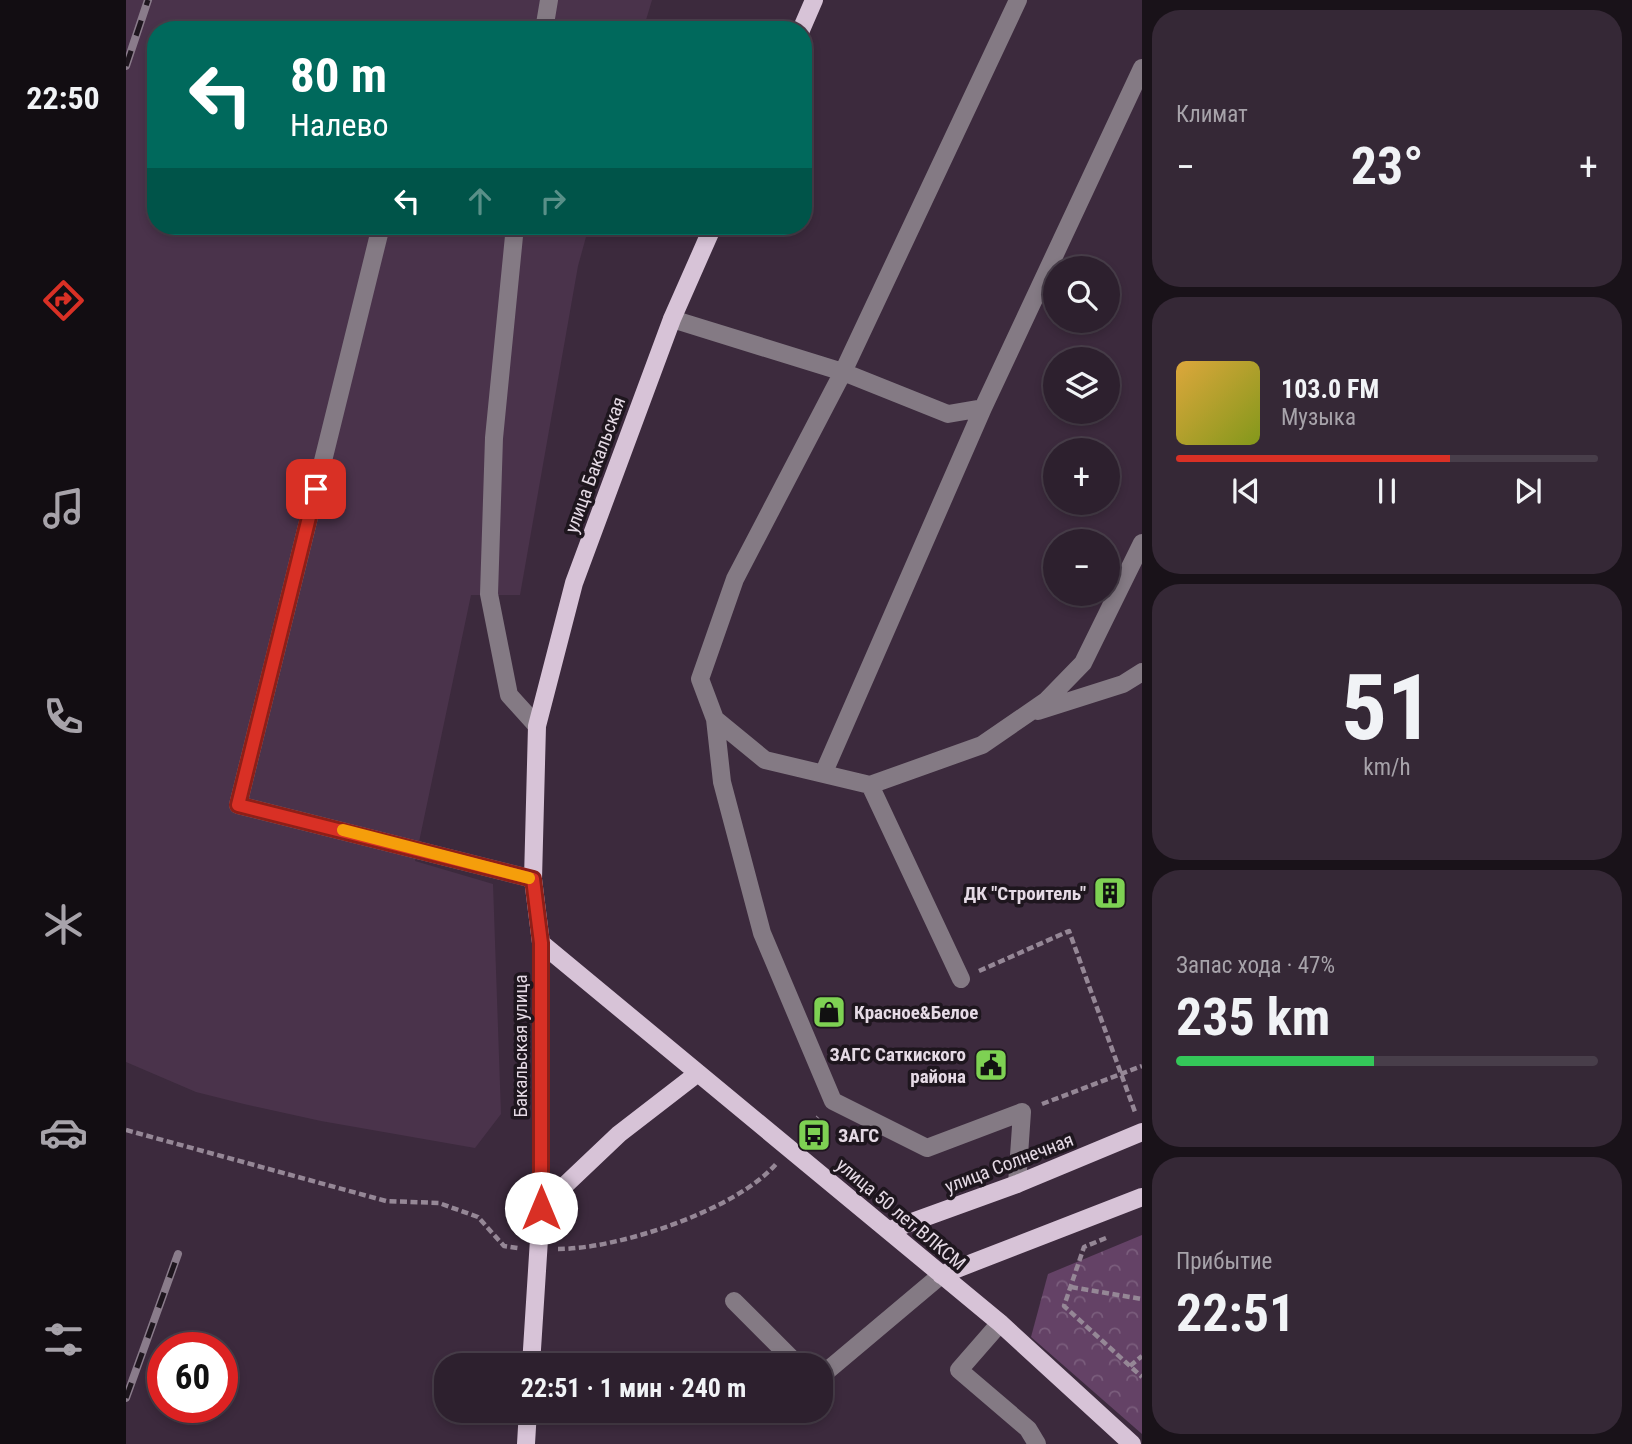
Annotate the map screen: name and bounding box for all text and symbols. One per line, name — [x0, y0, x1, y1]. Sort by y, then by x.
text: 80 m — [290, 47, 387, 104]
icon: left — [175, 49, 266, 140]
text: 22:50 — [26, 79, 100, 117]
text: Климат — [1176, 101, 1248, 128]
text: Налево — [290, 106, 389, 144]
text: 23° — [1351, 136, 1423, 197]
text: − — [1176, 145, 1195, 189]
text: + — [1579, 145, 1598, 189]
icon: left — [388, 182, 426, 220]
icon: ahead — [461, 182, 499, 220]
icon: right — [534, 182, 572, 220]
map controls — [1043, 256, 1120, 606]
button: search — [1043, 256, 1120, 333]
icon: directions — [39, 276, 88, 325]
button: layers — [1043, 347, 1120, 424]
text: 103.0 FM — [1281, 374, 1379, 404]
street label: улица Бакальская — [560, 394, 630, 536]
text: Музыка — [1281, 404, 1356, 431]
button: + — [1043, 438, 1120, 515]
pin — [286, 459, 346, 519]
icon: arrive — [297, 470, 335, 508]
icon: previous — [1227, 472, 1265, 510]
icon: pause — [1368, 472, 1406, 510]
icon: next — [1509, 472, 1547, 510]
icon: music — [39, 484, 88, 533]
button: − — [1043, 529, 1120, 606]
text: 51 — [1341, 655, 1433, 761]
icon: phone — [39, 692, 88, 741]
text: km/h — [1363, 754, 1411, 781]
building icon: ДК "Строитель" — [1091, 874, 1129, 912]
place label: ДК "Строитель" — [964, 882, 1086, 905]
icon: climate — [39, 900, 88, 949]
text: Запас хода · 47% — [1176, 952, 1335, 979]
street label: Бакальская улица — [509, 974, 532, 1118]
text: 235 km — [1176, 987, 1330, 1048]
shop icon: Красное&Белое — [810, 993, 848, 1031]
place label: Красное&Белое — [854, 1001, 978, 1024]
place label: ЗАГС Саткиского района — [830, 1043, 966, 1088]
public building icon: ЗАГС Саткиского района — [972, 1046, 1010, 1084]
icon: car — [39, 1108, 88, 1157]
bus stop icon: ЗАГС — [795, 1116, 833, 1154]
place label: ЗАГС — [838, 1124, 879, 1147]
street label: улица Солнечная — [941, 1128, 1077, 1198]
street label: улица 50 лет ВЛКСМ — [832, 1153, 970, 1275]
position arrow — [504, 1171, 578, 1245]
text: Прибытие — [1176, 1248, 1272, 1275]
text: 22:51 — [1176, 1283, 1295, 1344]
icon: filters — [39, 1315, 88, 1364]
speed limit sign: 60 — [147, 1332, 238, 1423]
text: 22:51 · 1 мин · 240 m — [521, 1373, 746, 1403]

